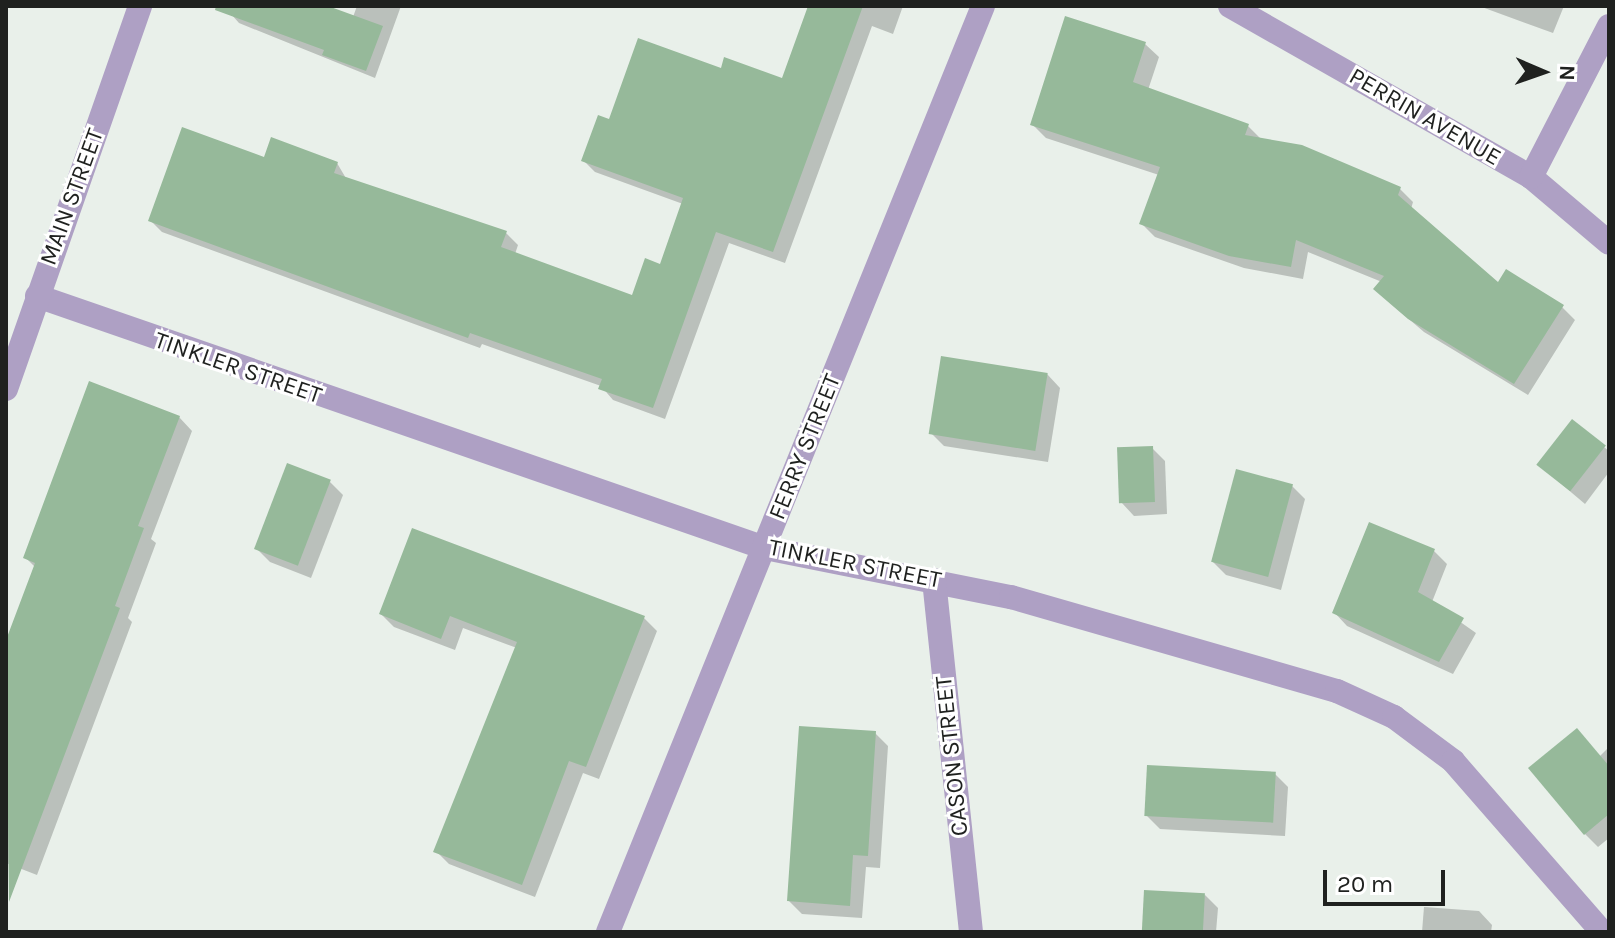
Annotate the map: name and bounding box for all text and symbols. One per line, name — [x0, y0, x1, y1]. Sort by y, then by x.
north arrow — [1503, 32, 1583, 112]
street label: PERRIN AVENUE — [1344, 62, 1506, 172]
text: N — [1554, 64, 1580, 81]
street label: MAIN STREET — [34, 125, 110, 269]
street label: TINKLER STREET — [151, 326, 325, 410]
street label: FERRY STREET — [763, 370, 847, 524]
street label: TINKLER STREET — [766, 533, 944, 595]
street label: CASON STREET — [929, 675, 975, 837]
scale bar — [1327, 854, 1449, 904]
text: 20 m — [1337, 870, 1393, 898]

